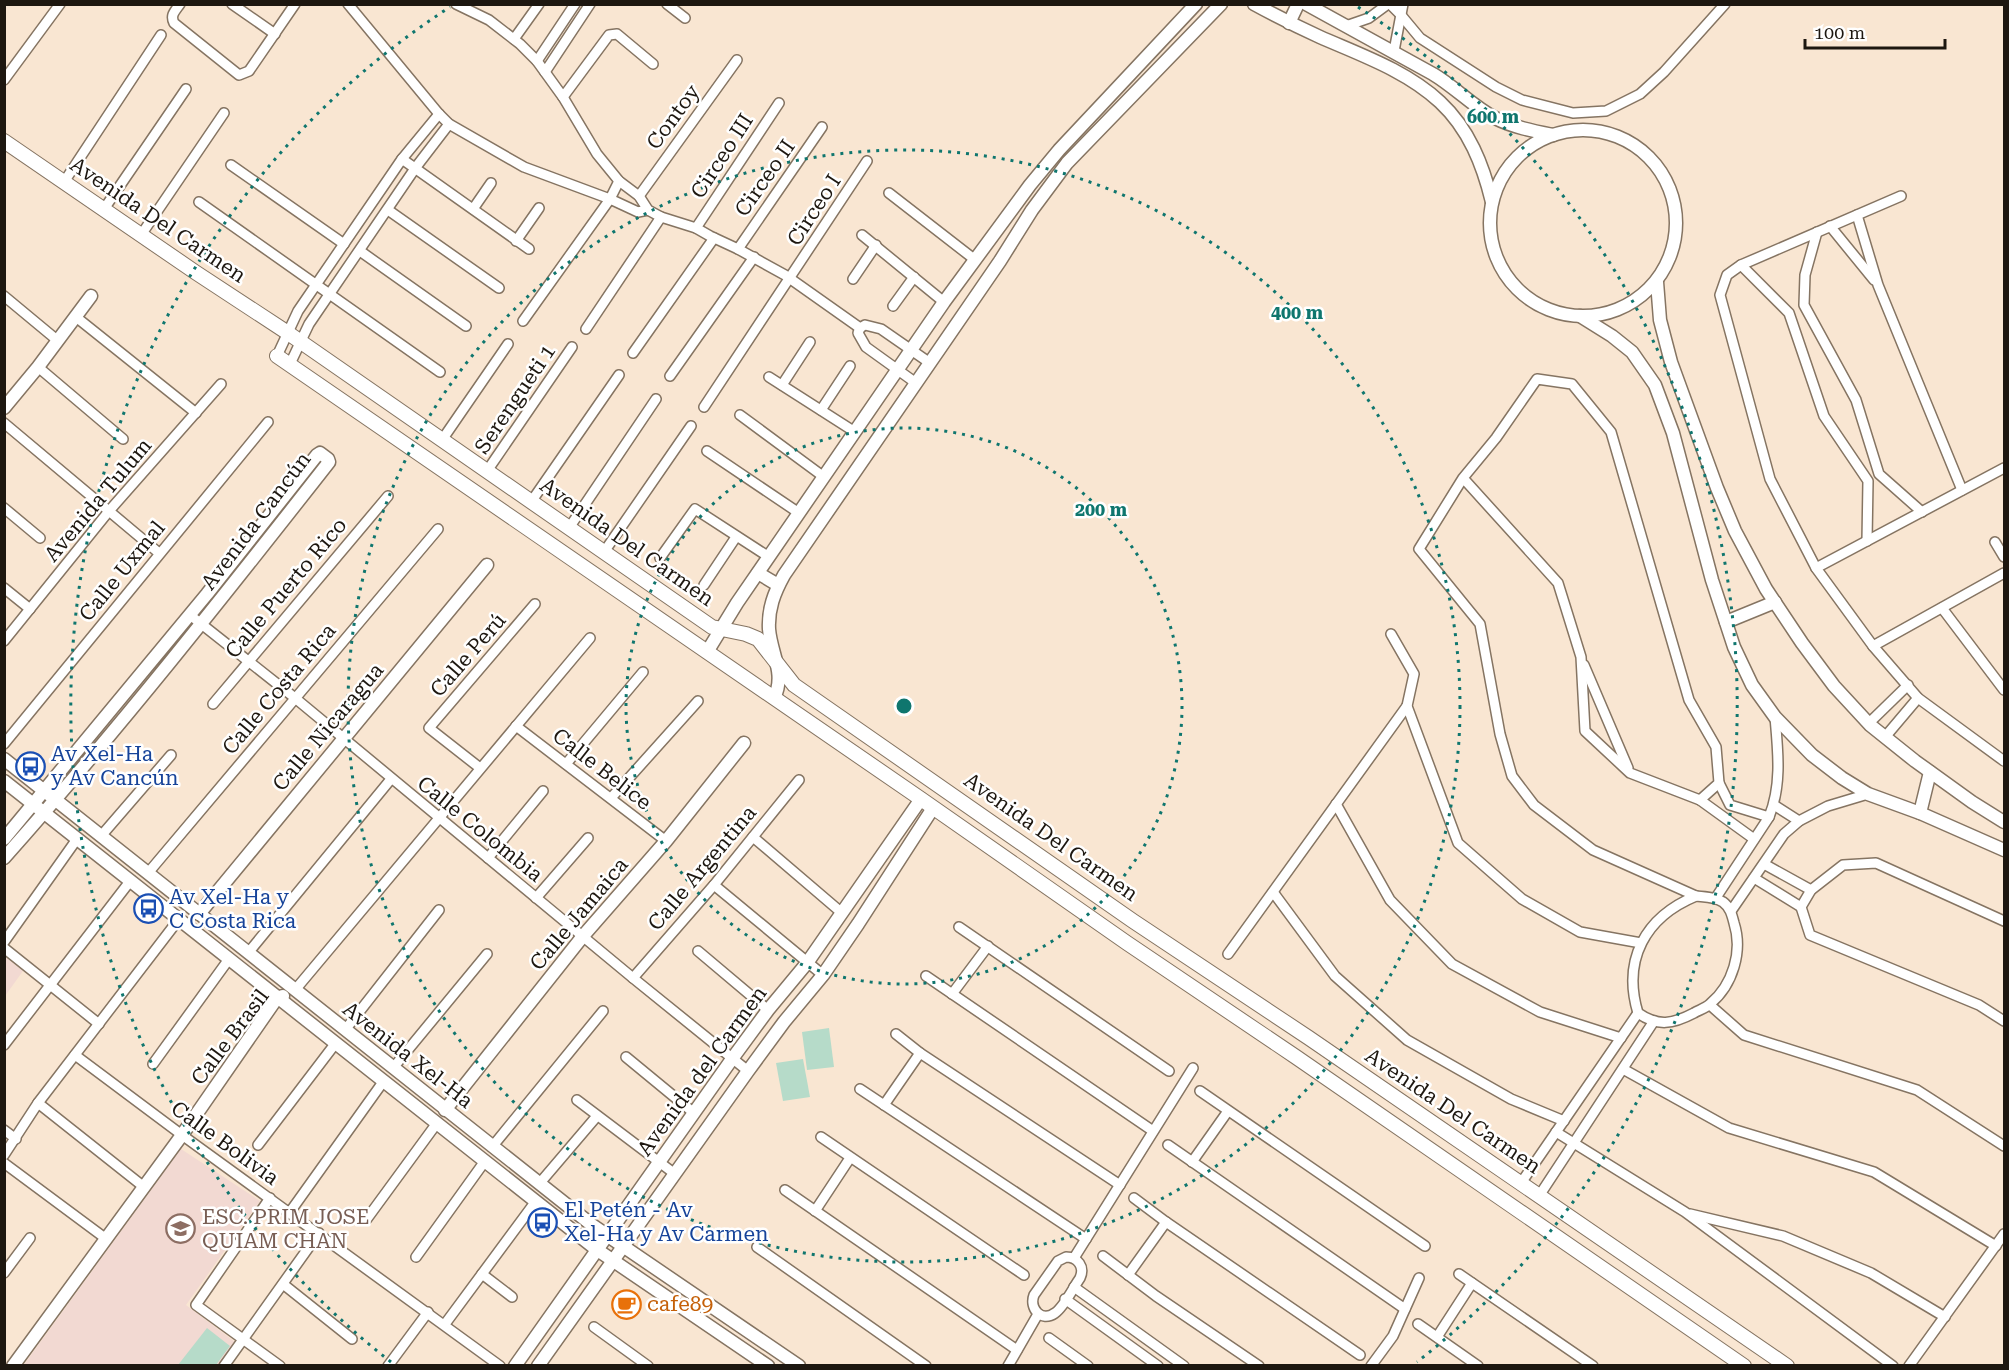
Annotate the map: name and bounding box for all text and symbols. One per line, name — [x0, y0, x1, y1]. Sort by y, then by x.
scale bar — [1805, 12, 1944, 50]
text: 100 m — [1814, 22, 1865, 43]
street label: Contoy — [642, 79, 705, 154]
text: 600 m — [1467, 106, 1520, 127]
street label: Circeo III — [686, 109, 758, 203]
street label: Circeo II — [730, 135, 800, 221]
street label: Avenida Del Carmen — [66, 152, 251, 288]
street label: Circeo I — [782, 170, 846, 250]
text: 400 m — [1271, 302, 1324, 323]
street label: Serengueti 1 — [470, 340, 560, 458]
street label: Avenida Tulum — [40, 434, 156, 566]
street label: Avenida Cancún — [196, 447, 316, 595]
street label: Avenida Del Carmen — [536, 473, 719, 611]
text: 200 m — [1075, 499, 1128, 520]
street label: Calle Puerto Rico — [220, 513, 352, 663]
street label: Calle Uxmal — [74, 516, 170, 626]
street label: Calle Perú — [425, 608, 511, 702]
street label: Calle Costa Rica — [217, 618, 341, 759]
street label: Calle Nicaragua — [268, 658, 389, 796]
centre of rings — [894, 696, 914, 716]
street label: Calle Belice — [548, 723, 656, 815]
place label: Av Xel-Ha y Av Cancún — [51, 742, 179, 790]
bus stop icon: Av Xel-Ha y Av Cancún — [14, 750, 46, 782]
street label: Avenida Del Carmen — [960, 768, 1143, 906]
street label: Calle Colombia — [413, 771, 548, 887]
street label: Calle Argentina — [643, 800, 761, 935]
street label: Calle Jamaica — [525, 852, 633, 975]
place label: Av Xel-Ha y C Costa Rica — [169, 885, 297, 933]
bus stop icon: Av Xel-Ha y C Costa Rica — [132, 893, 164, 925]
street label: Avenida del Carmen — [632, 981, 772, 1160]
street label: Calle Brasil — [186, 984, 274, 1089]
street label: Avenida Xel-Ha — [338, 997, 478, 1114]
street label: Avenida Del Carmen — [1361, 1043, 1546, 1179]
street label: Calle Bolivia — [167, 1096, 284, 1190]
place label: El Petén - Av Xel-Ha y Av Carmen — [564, 1198, 769, 1246]
place label: ESC. PRIM JOSE QUIAM CHAN — [202, 1205, 369, 1253]
bus stop icon: El Petén - Av Xel-Ha y Av Carmen — [527, 1206, 559, 1238]
school or university icon: ESC. PRIM JOSE QUIAM CHAN — [165, 1213, 197, 1245]
cafe icon: cafe89 — [610, 1288, 642, 1320]
place label: cafe89 — [647, 1292, 713, 1316]

